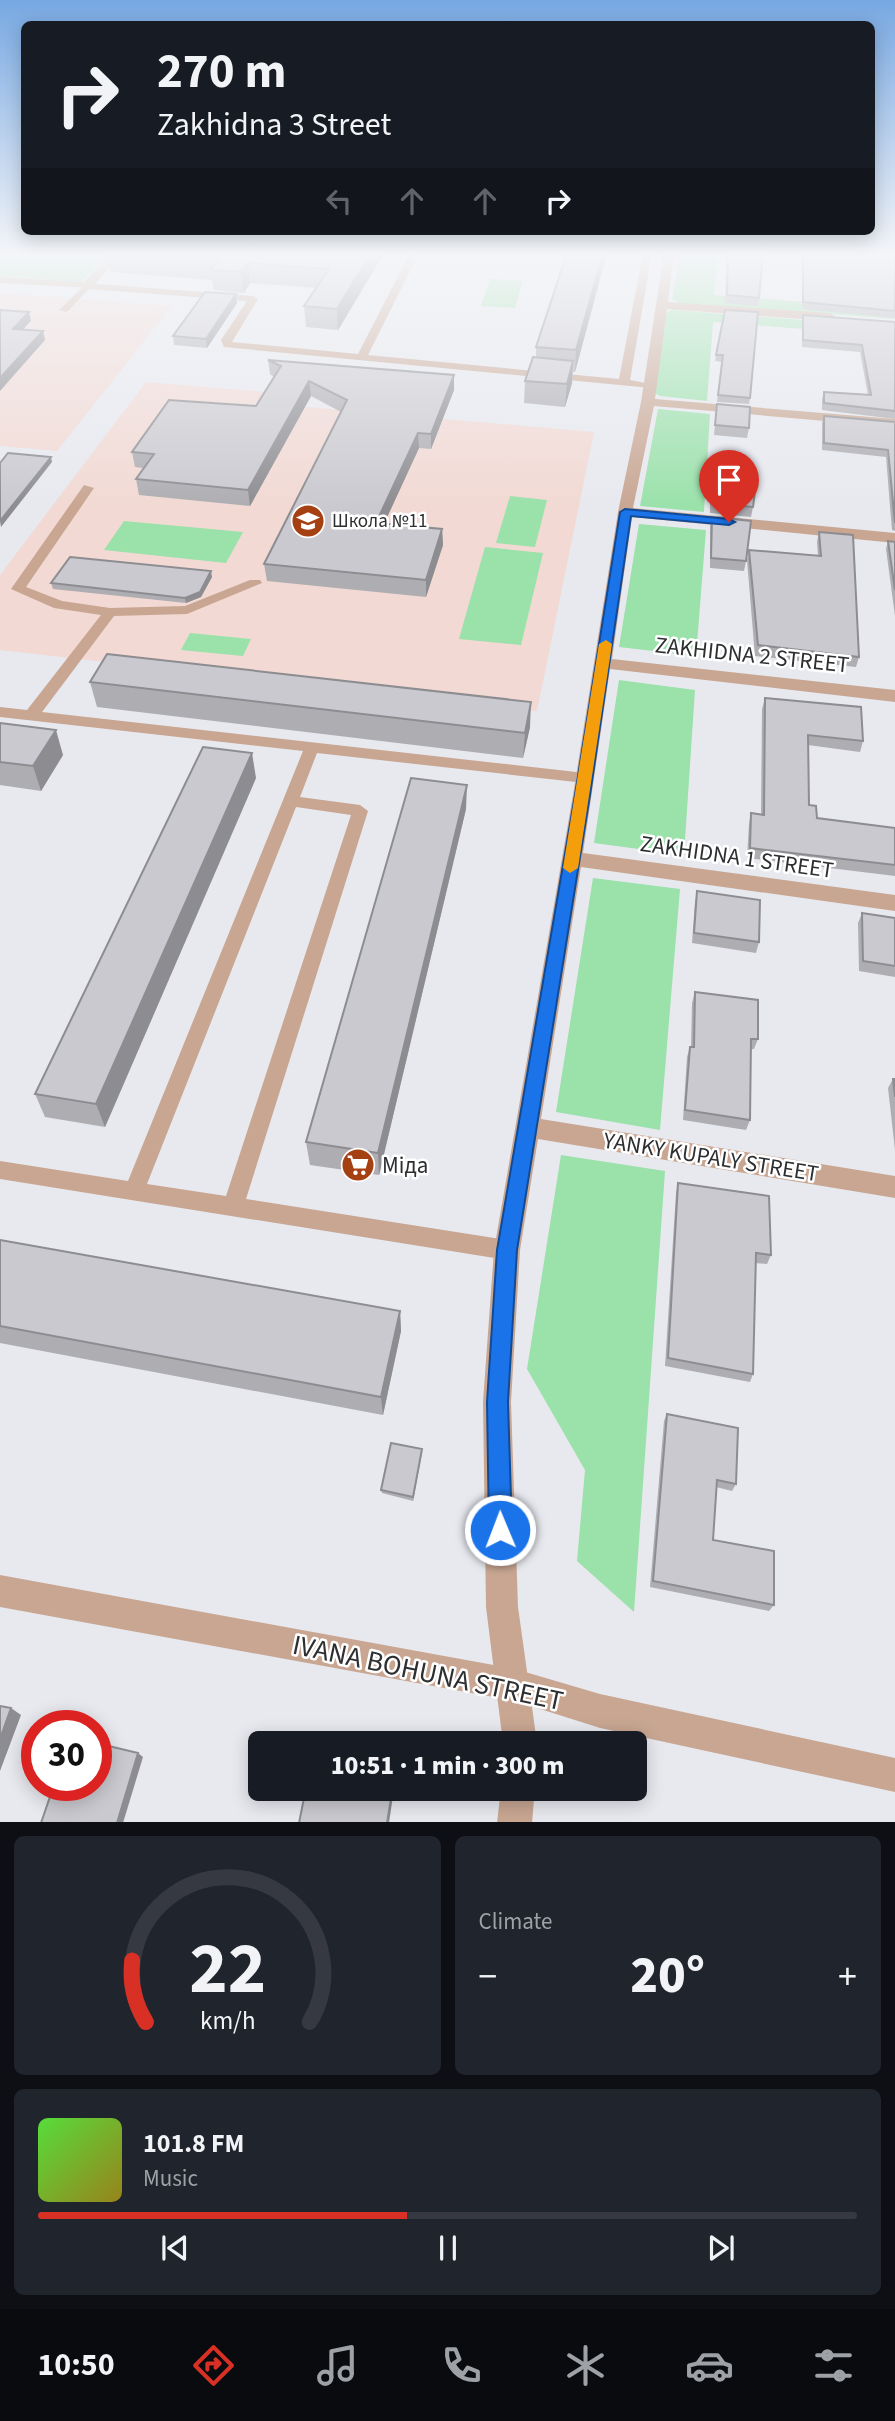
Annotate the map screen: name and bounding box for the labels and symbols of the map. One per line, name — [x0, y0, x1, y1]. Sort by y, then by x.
pin — [699, 450, 759, 522]
school or university icon: Школа №11 — [289, 502, 327, 540]
place label: Школа №11 — [332, 508, 427, 535]
street label: ZAKHIDNA 2 STREET — [653, 628, 851, 682]
street label: ZAKHIDNA 1 STREET — [638, 827, 836, 887]
street label: YANKY KUPALY STREET — [600, 1124, 821, 1190]
supermarket icon: Міда — [339, 1146, 377, 1184]
place label: Міда — [382, 1149, 428, 1182]
position arrow — [463, 1493, 537, 1567]
street label: IVANA BOHUNA STREET — [289, 1625, 567, 1721]
speed limit sign: 30 — [21, 1710, 112, 1801]

